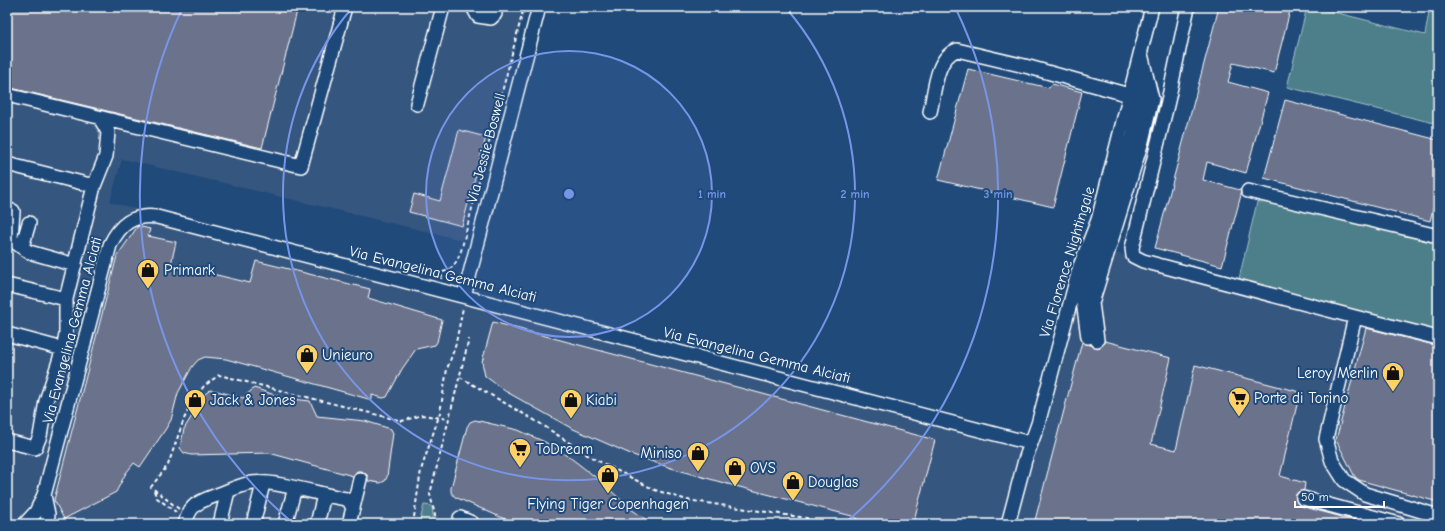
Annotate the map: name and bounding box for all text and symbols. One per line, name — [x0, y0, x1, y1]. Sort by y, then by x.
street label: Via Jessie Boswell — [463, 91, 509, 205]
street label: Via Florence Nightingale — [1035, 184, 1099, 340]
centre of rings — [562, 187, 576, 201]
text: 1 min — [698, 187, 726, 201]
text: 2 min — [840, 187, 870, 201]
text: 3 min — [983, 187, 1013, 201]
street label: Via Evangelina Gemma Alciati — [38, 235, 106, 425]
street label: Via Evangelina Gemma Alciati — [348, 242, 538, 306]
shop icon: Primark — [135, 257, 161, 290]
place label: Primark — [164, 261, 216, 279]
street label: Via Evangelina Gemma Alciati — [662, 323, 852, 387]
shop icon: Unieuro — [294, 342, 320, 375]
place label: Unieuro — [322, 346, 373, 364]
shop icon: Leroy Merlin — [1380, 360, 1406, 393]
place label: Leroy Merlin — [1297, 364, 1378, 382]
supermarket icon: Porte di Torino — [1226, 385, 1252, 418]
shop icon: Jack & Jones — [182, 387, 208, 420]
shop icon: Kiabi — [558, 387, 584, 420]
place label: Porte di Torino — [1254, 389, 1348, 407]
place label: Jack & Jones — [210, 391, 296, 409]
place label: Kiabi — [586, 391, 617, 409]
supermarket icon: ToDream — [507, 436, 533, 469]
place label: ToDream — [536, 440, 593, 458]
shop icon: Miniso — [685, 440, 711, 473]
place label: Miniso — [640, 444, 682, 462]
shop icon: OVS — [722, 455, 748, 488]
place label: OVS — [750, 459, 776, 477]
shop icon: Flying Tiger Copenhagen — [595, 462, 621, 495]
shop icon: Douglas — [780, 469, 806, 502]
place label: Douglas — [808, 473, 858, 491]
scale bar — [1295, 483, 1384, 509]
text: 50 m — [1301, 490, 1329, 504]
place label: Flying Tiger Copenhagen — [527, 495, 689, 513]

